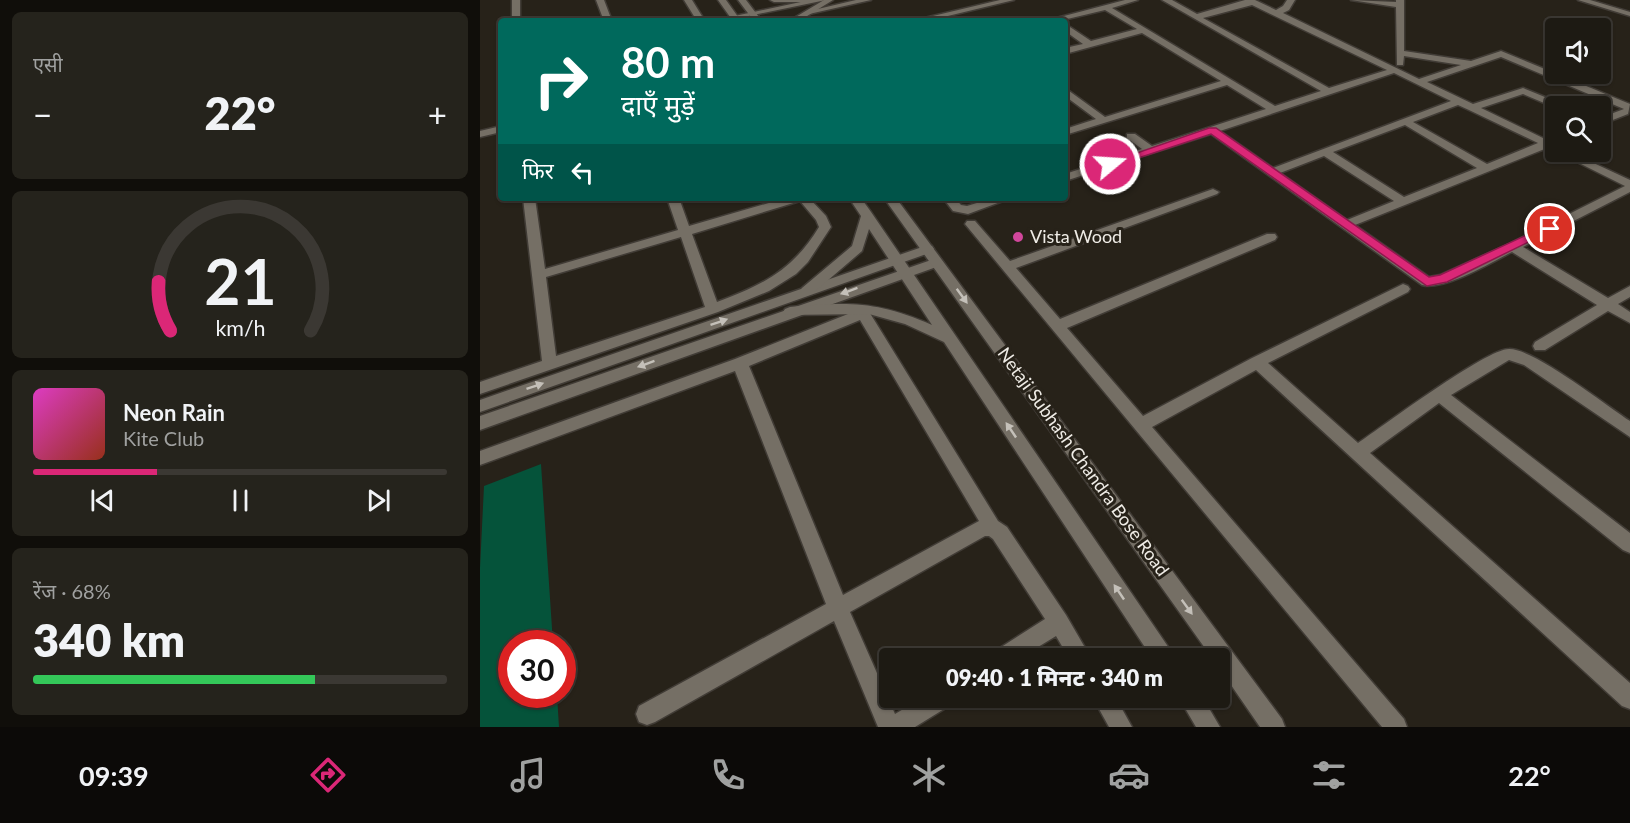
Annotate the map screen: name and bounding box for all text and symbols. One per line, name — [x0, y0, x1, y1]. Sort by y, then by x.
map controls — [1545, 18, 1611, 162]
button: sound — [1545, 18, 1611, 84]
text: 80 m — [621, 37, 715, 87]
icon: right — [522, 42, 600, 120]
text: एसी — [33, 52, 63, 76]
text: 22° — [205, 86, 275, 140]
text: दाएँ मुड़ें — [621, 88, 695, 121]
text: − — [33, 94, 52, 134]
text: + — [428, 94, 447, 134]
button: search — [1545, 96, 1611, 162]
position arrow — [1078, 132, 1142, 196]
icon: left — [566, 156, 599, 189]
text: फिर — [522, 157, 554, 184]
pin — [1524, 203, 1575, 254]
icon: arrive — [1533, 212, 1566, 245]
place label: Vista Wood — [1030, 225, 1122, 247]
marker: Vista Wood — [1011, 230, 1025, 244]
text: 21 — [204, 243, 276, 318]
one-way arrow — [840, 287, 858, 297]
one-way arrow — [956, 288, 968, 304]
text: km/h — [215, 316, 265, 342]
one-way arrow — [710, 317, 728, 327]
street label: Netaji Subhash Chandra Bose Road — [993, 343, 1174, 580]
one-way arrow — [637, 359, 655, 369]
one-way arrow — [526, 381, 544, 391]
text: Neon Rain — [123, 399, 225, 426]
one-way arrow — [1005, 423, 1017, 439]
text: Kite Club — [123, 426, 204, 450]
icon: previous — [86, 484, 119, 517]
icon: pause — [224, 484, 257, 517]
icon: next — [362, 484, 395, 517]
text: रेंज · 68% — [33, 579, 111, 603]
one-way arrow — [1113, 585, 1125, 601]
one-way arrow — [1181, 600, 1193, 615]
text: 340 km — [33, 613, 185, 667]
speed limit sign: 30 — [498, 630, 576, 708]
text: 09:40 · 1 मिनट · 340 m — [946, 664, 1163, 691]
icon: directions — [307, 754, 349, 796]
icon: music — [507, 754, 549, 796]
icon: phone — [707, 754, 749, 796]
icon: climate — [908, 754, 950, 796]
icon: car — [1108, 754, 1150, 796]
icon: filters — [1308, 754, 1350, 796]
text: 09:39 — [79, 759, 149, 792]
text: 22° — [1508, 759, 1551, 792]

